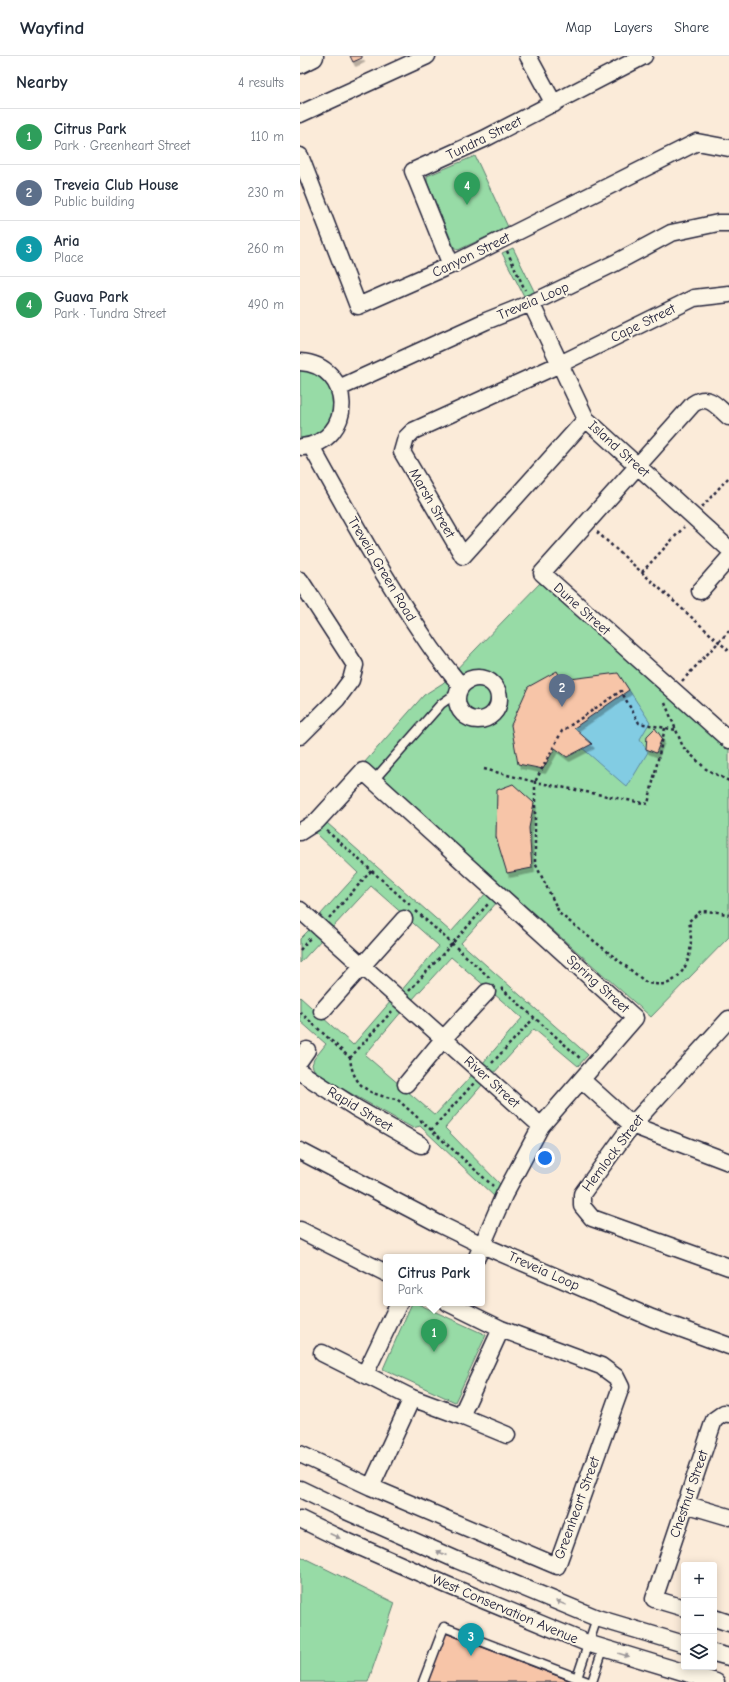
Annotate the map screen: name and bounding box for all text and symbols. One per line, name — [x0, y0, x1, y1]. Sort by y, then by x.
text: Wayfind — [20, 17, 84, 39]
text: Map — [565, 19, 592, 36]
text: Layers — [614, 19, 652, 36]
text: Share — [674, 19, 709, 36]
text: Nearby — [16, 73, 67, 92]
text: 4 results — [238, 75, 284, 90]
street label: Tundra Street — [443, 112, 525, 164]
text: Citrus Park — [54, 120, 126, 138]
text: 1 — [26, 129, 32, 144]
text: 110 m — [251, 129, 284, 144]
text: Park · Greenheart Street — [54, 138, 190, 153]
pin: 4 — [454, 172, 480, 205]
text: Treveia Club House — [54, 176, 178, 194]
text: 2 — [26, 185, 32, 200]
text: 230 m — [248, 185, 284, 200]
text: Public building — [54, 194, 135, 209]
street label: Canyon Street — [429, 228, 514, 281]
text: Aria — [54, 232, 80, 250]
text: 3 — [26, 241, 32, 256]
text: 260 m — [247, 241, 284, 256]
text: Place — [54, 250, 84, 265]
street label: Treveia Loop — [495, 278, 571, 324]
text: Guava Park — [54, 288, 128, 306]
text: 4 — [26, 297, 32, 312]
text: 490 m — [248, 297, 284, 312]
street label: Cape Street — [608, 300, 679, 346]
text: Park · Tundra Street — [54, 306, 166, 321]
street label: Island Street — [585, 417, 654, 482]
street label: Marsh Street — [405, 465, 459, 542]
street label: Treveia Green Road — [344, 514, 420, 624]
street label: Dune Street — [550, 579, 615, 640]
pin: 2 — [549, 674, 575, 707]
street label: Spring Street — [563, 951, 634, 1017]
street label: River Street — [461, 1052, 524, 1112]
street label: Rapid Street — [324, 1083, 397, 1136]
street label: Hemlock Street — [578, 1110, 648, 1195]
your location — [535, 1148, 555, 1168]
street label: Treveia Loop — [506, 1248, 582, 1294]
popup — [383, 1254, 485, 1306]
text: Citrus Park — [398, 1264, 470, 1282]
text: Park — [398, 1282, 423, 1297]
pin: 1 — [421, 1319, 447, 1352]
street label: Chestnut Street — [666, 1447, 712, 1540]
street label: Greenheart Street — [551, 1453, 604, 1562]
one-way arrow — [329, 1533, 341, 1539]
one-way arrow — [435, 1550, 446, 1556]
map controls — [681, 1562, 717, 1670]
button: + — [681, 1562, 717, 1598]
street label: West Conservation Avenue — [429, 1570, 581, 1648]
button: − — [681, 1598, 717, 1634]
one-way arrow — [554, 1599, 566, 1605]
pin: 3 — [458, 1623, 484, 1656]
button: layers — [681, 1634, 717, 1670]
one-way arrow — [618, 1652, 630, 1658]

